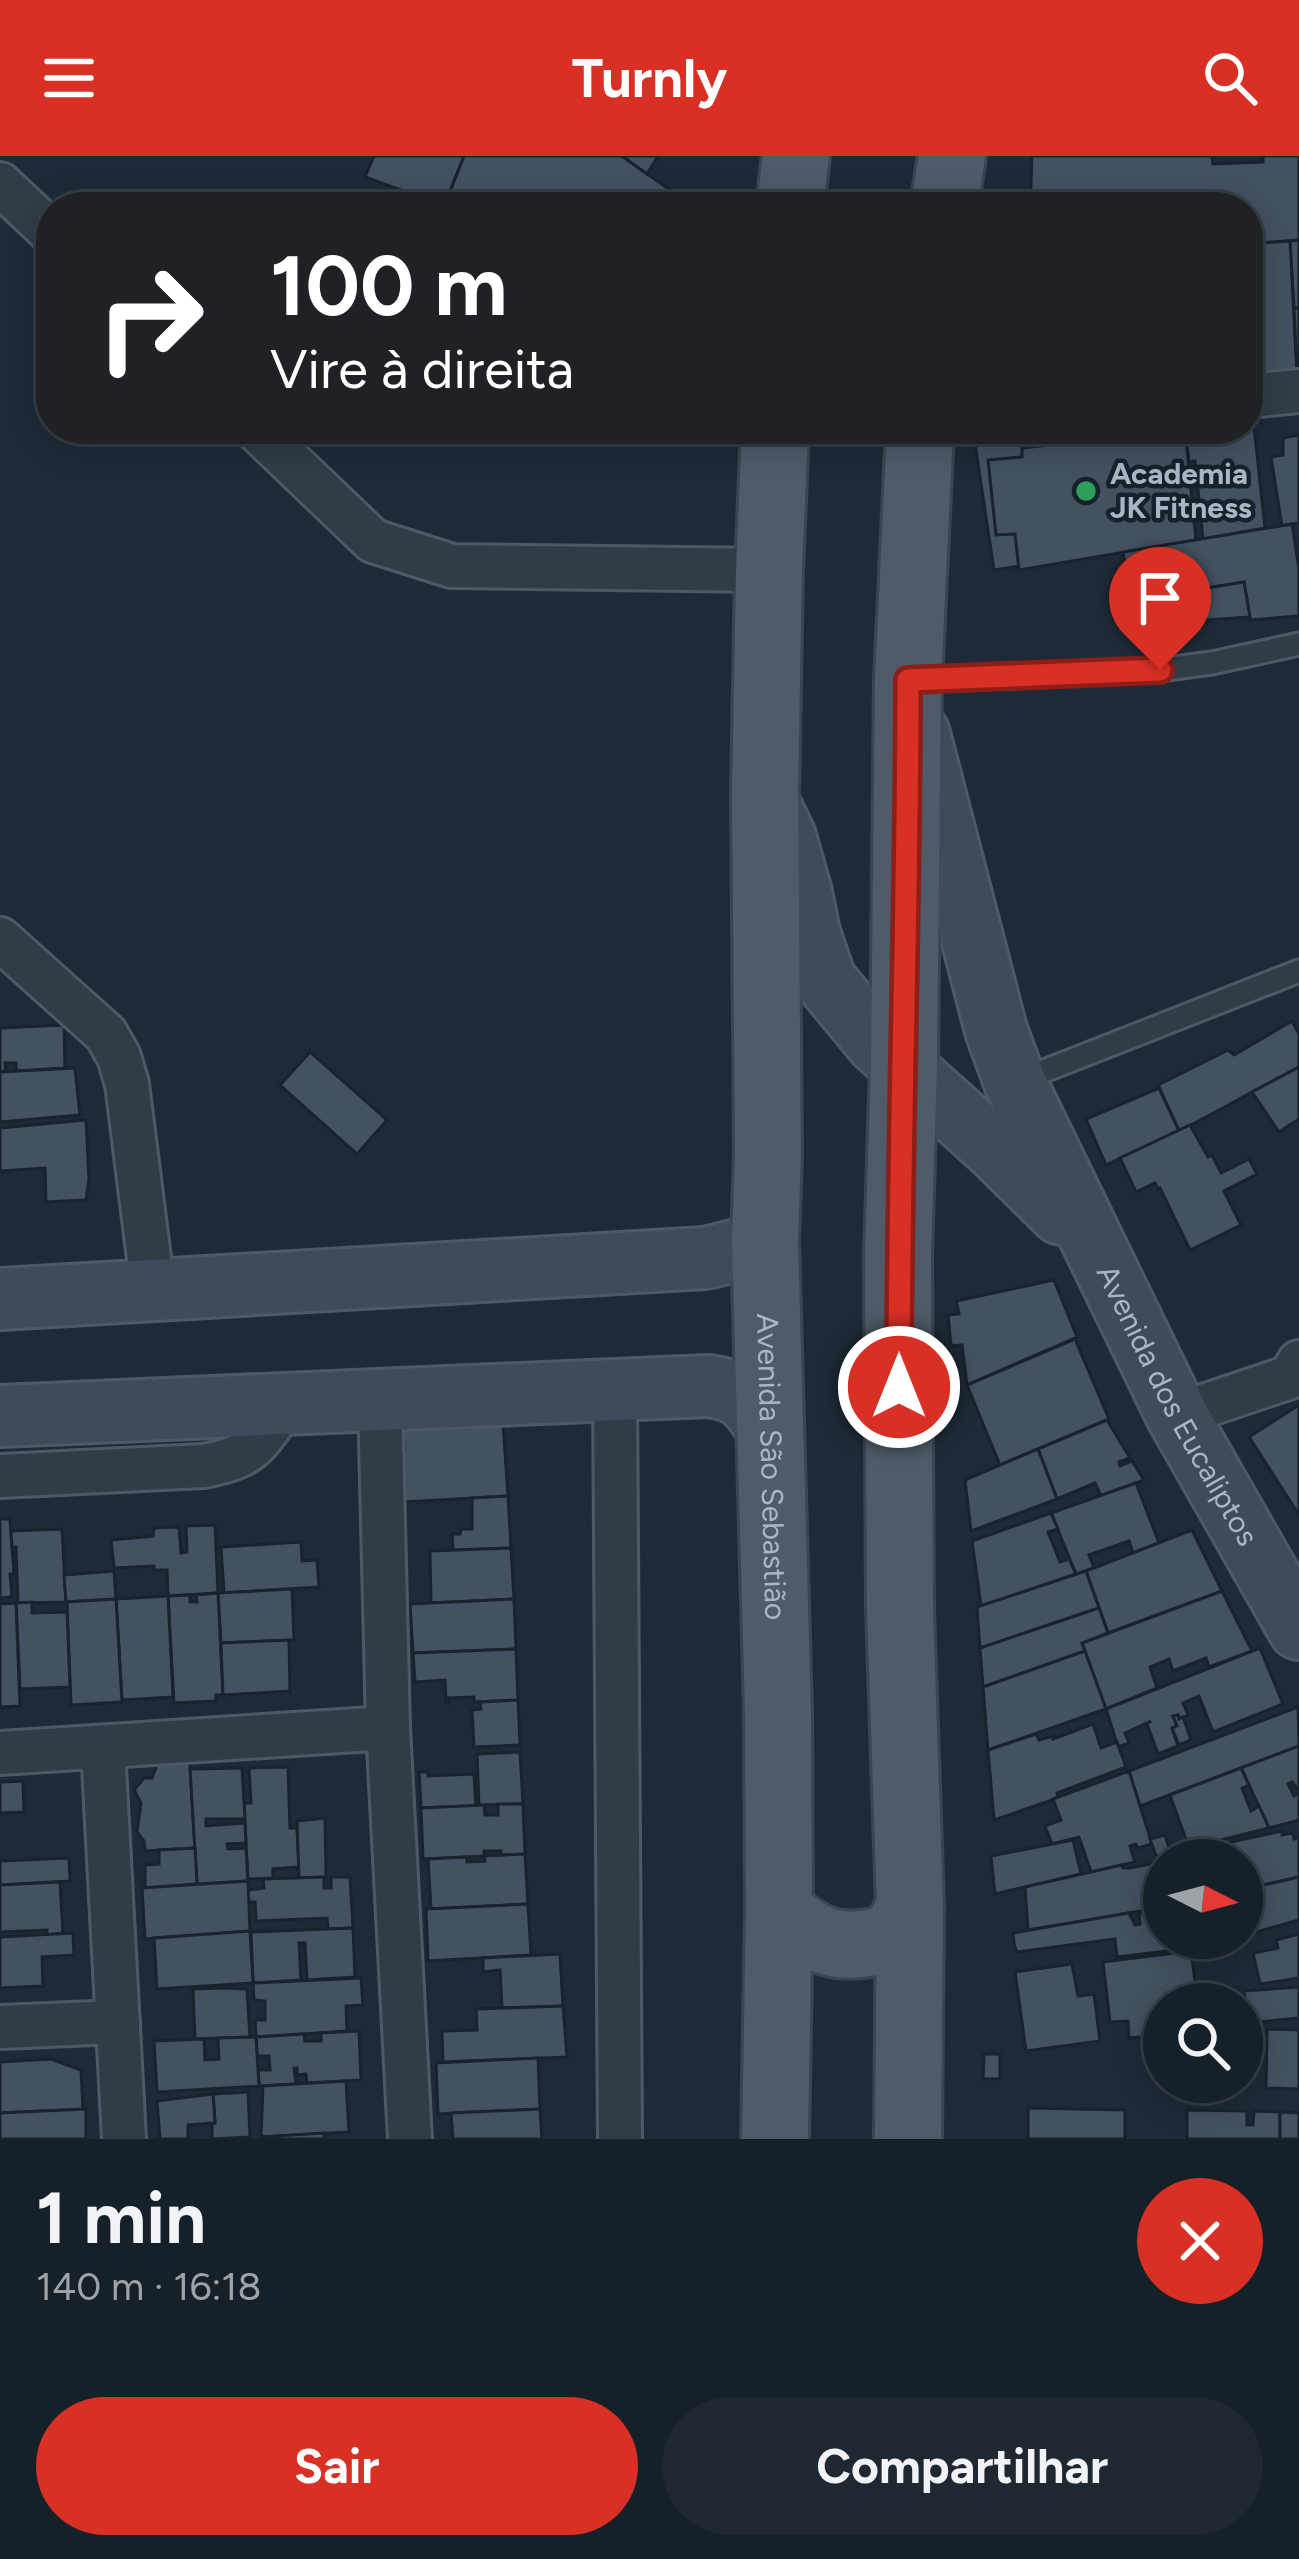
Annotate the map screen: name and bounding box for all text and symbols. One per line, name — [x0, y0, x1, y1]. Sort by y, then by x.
icon: menu — [36, 45, 102, 111]
icon: search — [1197, 45, 1263, 111]
text: Turnly — [572, 46, 727, 111]
text: 100 m — [270, 235, 508, 336]
icon: right — [72, 240, 228, 396]
text: Vire à direita — [270, 337, 574, 402]
place label: Academia JK Fitness — [1110, 455, 1252, 526]
marker: Academia JK Fitness — [1073, 478, 1099, 504]
pin — [1109, 547, 1211, 670]
icon: arrive — [1127, 565, 1193, 631]
street label: Avenida dos Eucaliptos — [1089, 1259, 1267, 1552]
street label: Avenida São Sebastião — [749, 1313, 794, 1621]
position arrow — [836, 1324, 962, 1450]
north arrow — [1143, 1839, 1263, 1959]
map controls — [1143, 1839, 1263, 2103]
button: search — [1143, 1983, 1263, 2103]
text: 1 min — [36, 2175, 206, 2261]
button: close — [1137, 2178, 1263, 2304]
text: 140 m · 16:18 — [36, 2263, 261, 2310]
button: Sair — [36, 2397, 638, 2535]
button: Compartilhar — [662, 2397, 1263, 2535]

